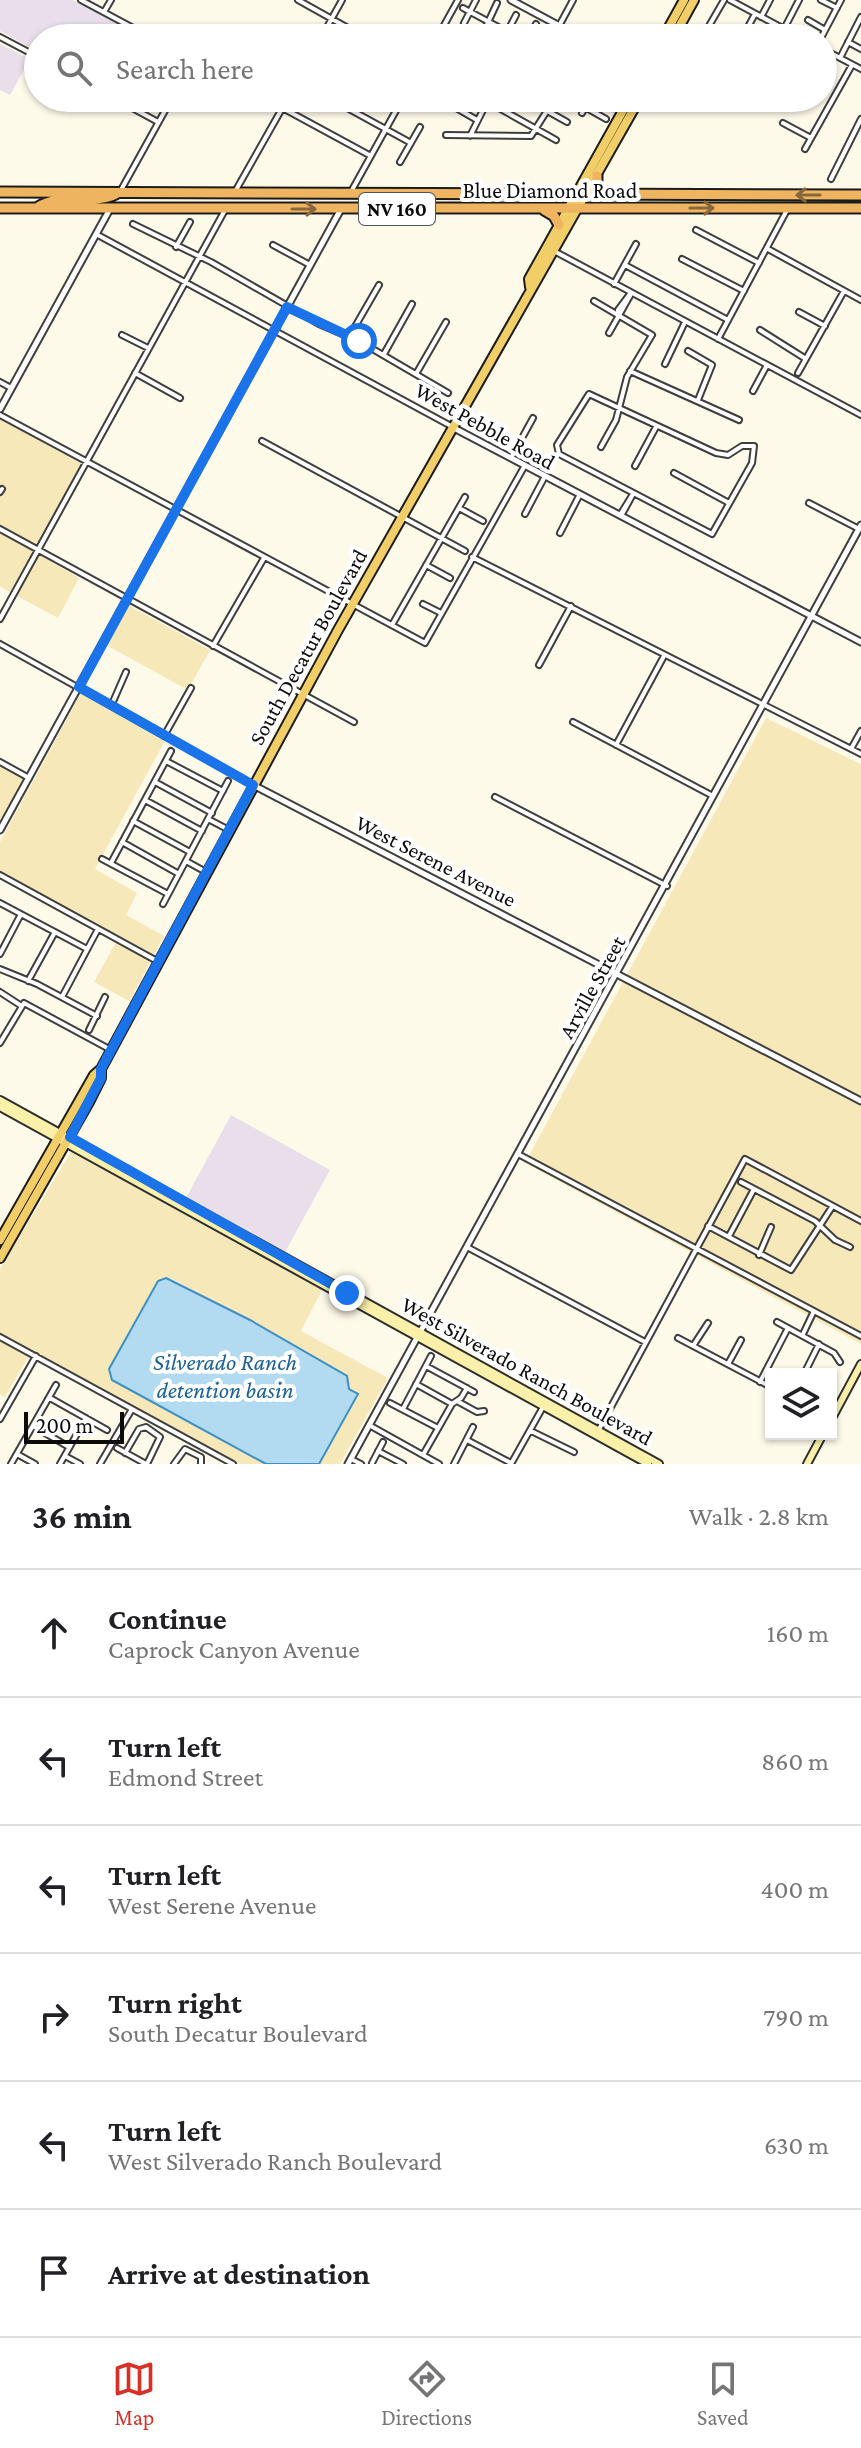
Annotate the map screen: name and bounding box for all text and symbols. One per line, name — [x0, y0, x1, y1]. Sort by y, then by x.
search box — [24, 24, 837, 112]
icon: search — [52, 46, 96, 90]
text: Search here — [116, 52, 254, 85]
street label: Blue Diamond Road — [463, 178, 638, 203]
one-way arrow — [795, 187, 822, 203]
road number: NV 160 — [359, 193, 435, 225]
one-way arrow — [688, 200, 715, 216]
one-way arrow — [290, 201, 317, 217]
route start — [341, 323, 377, 359]
street label: West Pebble Road — [411, 377, 560, 475]
street label: South Decatur Boulevard — [244, 544, 372, 749]
street label: West Serene Avenue — [352, 810, 520, 912]
street label: Arville Street — [554, 931, 631, 1043]
route end — [329, 1275, 365, 1311]
street label: West Silverado Ranch Boulevard — [397, 1292, 657, 1451]
water label: Silverado Ranch detention basin — [153, 1348, 297, 1403]
map controls — [765, 1368, 837, 1440]
button: layers — [765, 1368, 837, 1440]
scale bar — [24, 1408, 124, 1444]
text: 200 m — [36, 1413, 93, 1438]
text: 36 min — [32, 1498, 132, 1535]
text: Walk · 2.8 km — [689, 1502, 829, 1531]
text: Continue — [108, 1602, 227, 1635]
icon: ahead — [32, 1611, 76, 1655]
text: 160 m — [767, 1619, 829, 1648]
text: Caprock Canyon Avenue — [108, 1635, 360, 1664]
text: Turn left — [108, 1730, 221, 1763]
icon: left — [32, 1739, 76, 1783]
text: 860 m — [761, 1747, 829, 1776]
text: Edmond Street — [108, 1763, 263, 1792]
text: Turn left — [108, 1858, 221, 1891]
icon: left — [32, 1867, 76, 1911]
text: 400 m — [761, 1875, 829, 1904]
text: West Serene Avenue — [108, 1891, 316, 1920]
text: Turn right — [108, 1986, 242, 2019]
icon: right — [32, 1995, 76, 2039]
text: 790 m — [763, 2003, 829, 2032]
text: South Decatur Boulevard — [108, 2019, 368, 2048]
text: Turn left — [108, 2114, 221, 2147]
icon: left — [32, 2123, 76, 2167]
text: 630 m — [764, 2131, 829, 2160]
text: West Silverado Ranch Boulevard — [108, 2147, 442, 2176]
icon: arrive — [32, 2251, 76, 2295]
text: Arrive at destination — [108, 2257, 370, 2290]
tab: Map — [112, 2357, 156, 2430]
tab: Directions — [381, 2357, 472, 2430]
tab: Saved — [697, 2357, 749, 2430]

